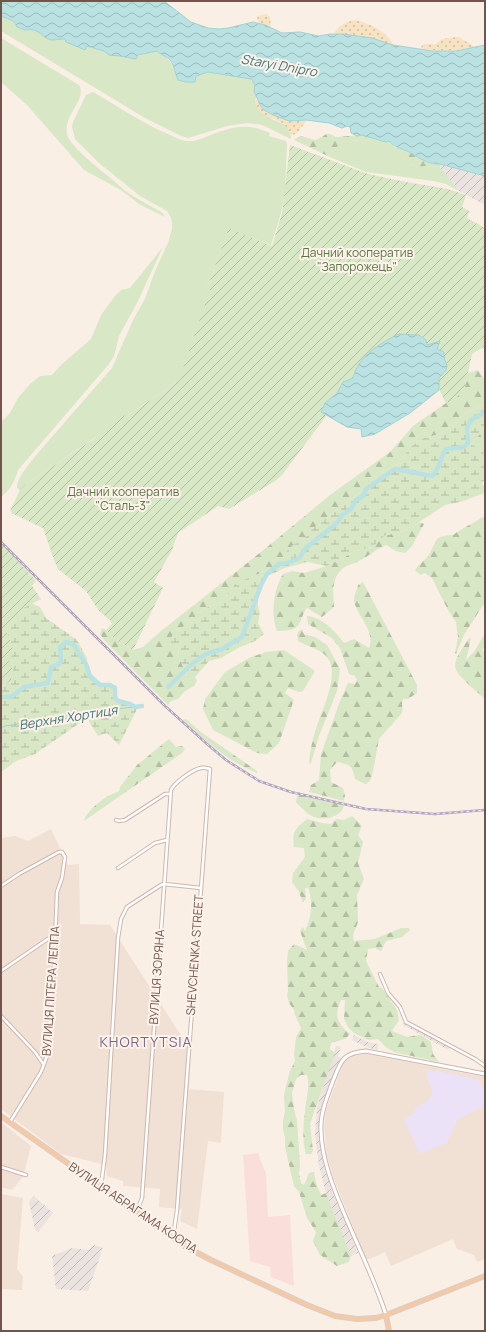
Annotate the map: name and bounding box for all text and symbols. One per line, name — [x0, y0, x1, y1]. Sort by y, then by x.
water label: Staryi Dnipro — [240, 49, 320, 81]
park label: Дачний кооператив "Запорожець" — [301, 244, 414, 275]
park label: Дачний кооператив "Сталь-3" — [67, 483, 180, 514]
water label: Верхня Хортиця — [17, 700, 120, 734]
street label: SHEVCHENKA STREET — [182, 893, 207, 1016]
street label: ВУЛИЦЯ ПІТЕРА ЛЕППА — [37, 925, 64, 1057]
street label: ВУЛИЦЯ ЗОРЯНА — [145, 928, 168, 1025]
district label: KHORTYTSIA — [100, 1032, 192, 1051]
street label: ВУЛИЦЯ АБРАГАМА КООПА — [65, 1158, 201, 1257]

